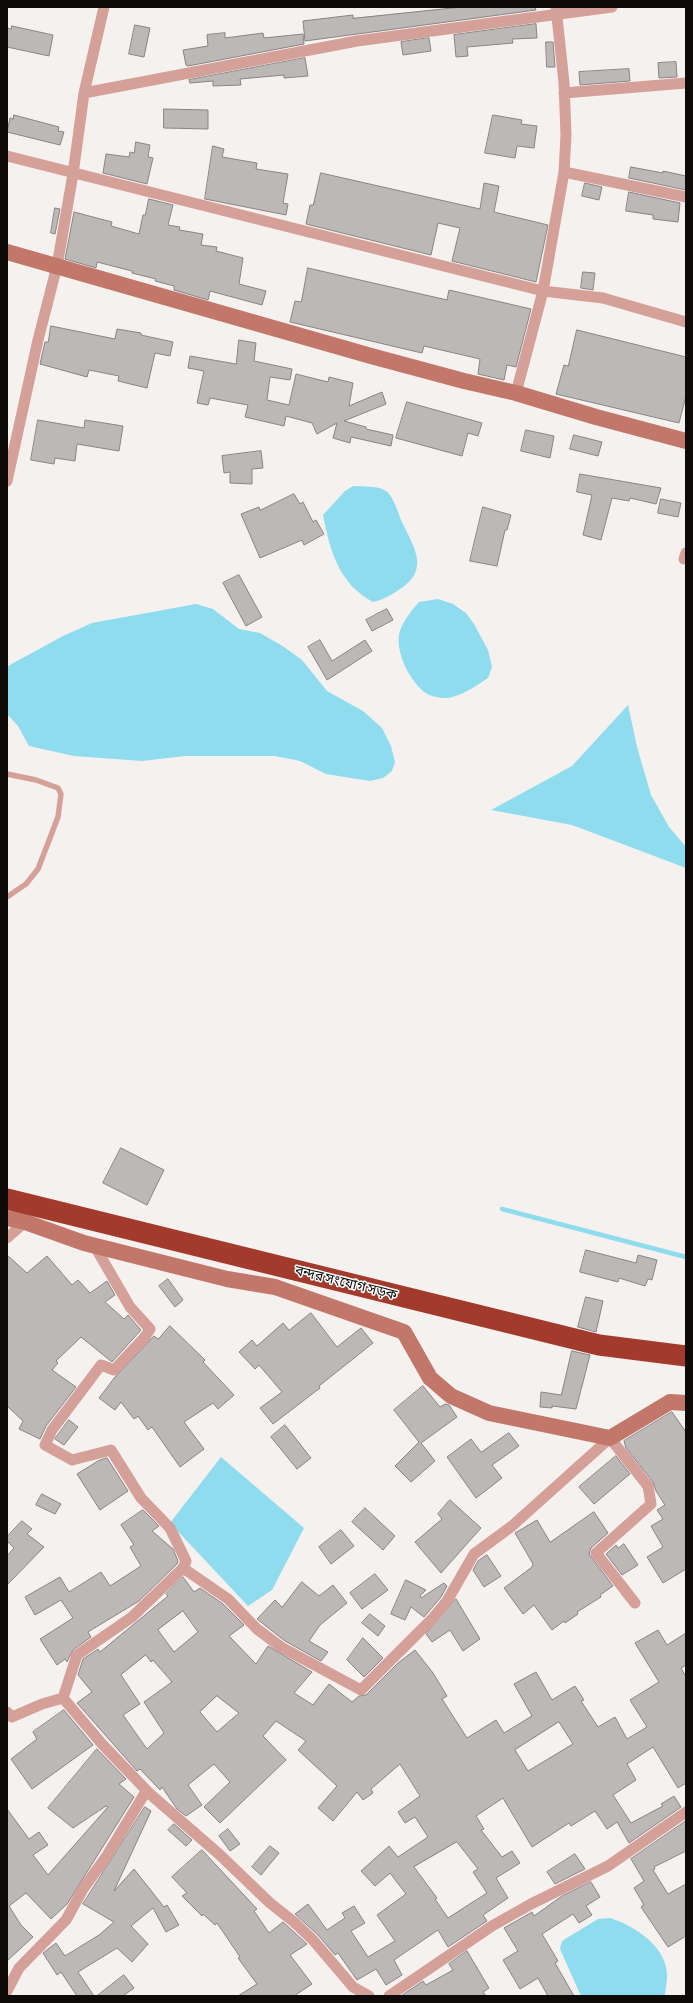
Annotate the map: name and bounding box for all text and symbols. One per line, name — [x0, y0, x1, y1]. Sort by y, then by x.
street label: বন্দর সংযোগ সড়ক — [293, 1262, 399, 1304]

